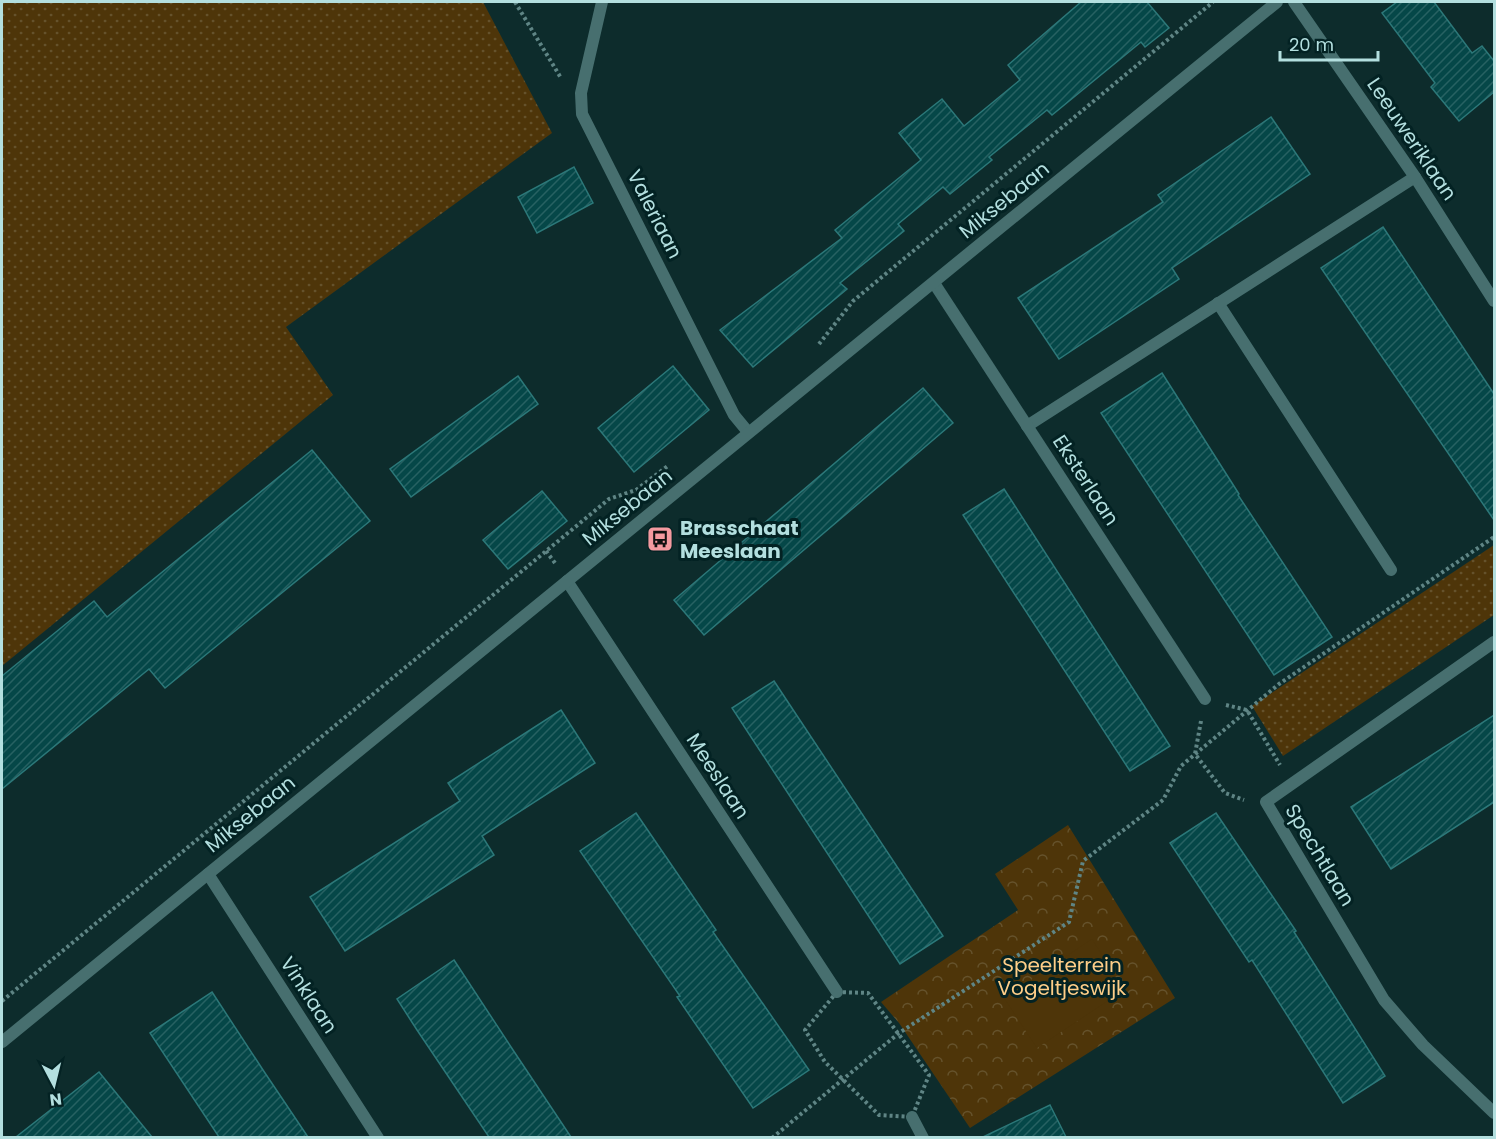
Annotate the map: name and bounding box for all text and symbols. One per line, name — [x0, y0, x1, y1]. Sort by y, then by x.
scale bar — [1280, 24, 1378, 62]
text: 20 m — [1289, 32, 1334, 57]
street label: Leeuweriklaan — [1361, 72, 1463, 206]
street label: Miksebaan — [953, 155, 1055, 245]
street label: Valeriaan — [621, 165, 689, 263]
street label: Eksterlaan — [1046, 429, 1126, 531]
street label: Miksebaan — [576, 462, 678, 552]
place label: Brasschaat Meeslaan — [680, 514, 799, 565]
bus stop icon: Brasschaat Meeslaan — [645, 524, 675, 554]
street label: Meeslaan — [680, 728, 756, 824]
street label: Miksebaan — [199, 769, 301, 859]
street label: Spechtlaan — [1278, 799, 1362, 911]
street label: Vinklaan — [274, 951, 344, 1039]
park label: Speelterrein Vogeltjeswijk — [998, 951, 1127, 1002]
north arrow — [24, 1055, 84, 1115]
text: N — [48, 1087, 63, 1112]

